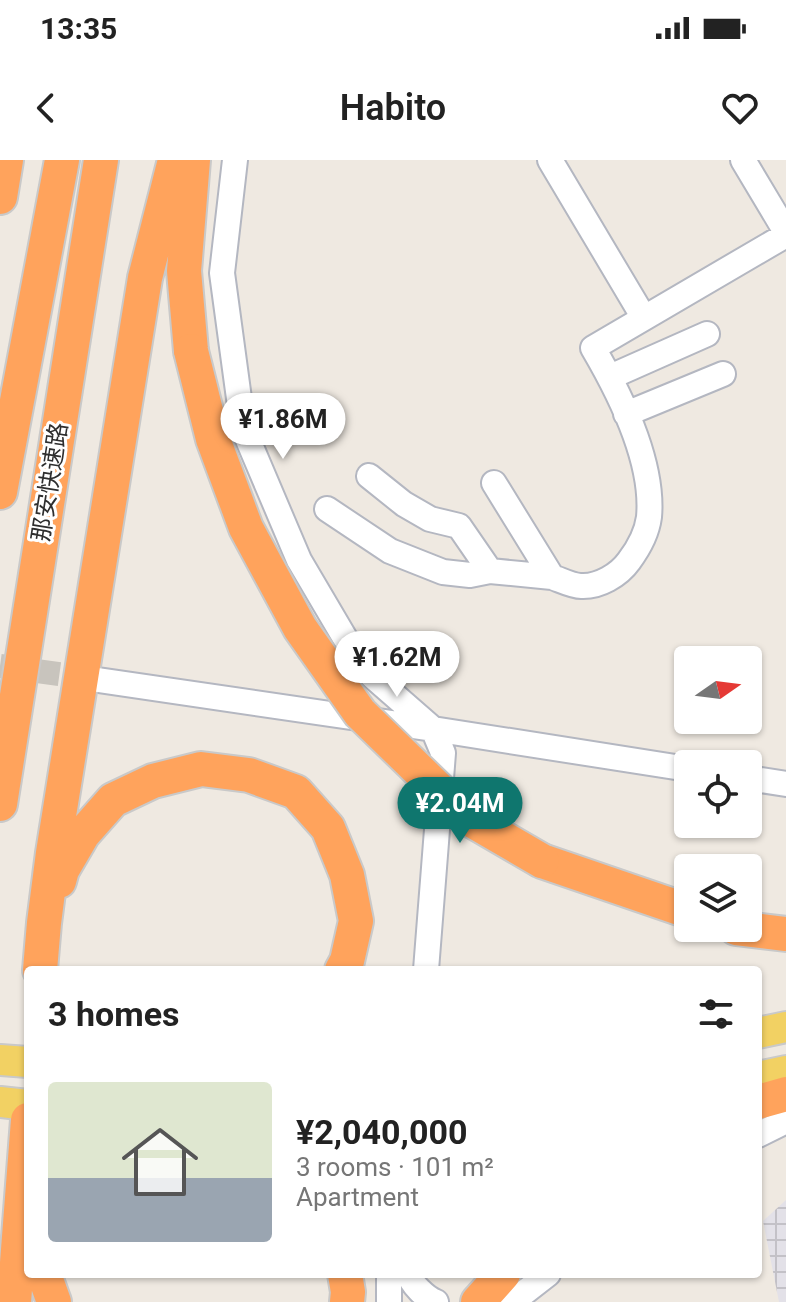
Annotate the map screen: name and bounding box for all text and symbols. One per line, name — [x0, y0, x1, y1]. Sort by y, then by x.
text: 13:35 — [40, 11, 117, 46]
icon: back — [24, 86, 68, 130]
icon: heart — [718, 86, 762, 130]
text: Habito — [340, 87, 446, 129]
pin: ¥1.86M — [218, 393, 348, 461]
text: ¥1.86M — [239, 404, 328, 434]
street label: 那安快速路 — [27, 421, 73, 543]
pin: ¥1.62M — [332, 631, 462, 699]
text: ¥1.62M — [353, 642, 442, 672]
north arrow — [674, 646, 762, 734]
map controls — [674, 646, 762, 942]
button: locate — [674, 750, 762, 838]
pin: ¥2.04M — [395, 777, 525, 845]
text: ¥2.04M — [416, 788, 505, 818]
button: layers — [674, 854, 762, 942]
icon: filters — [694, 992, 738, 1036]
text: 3 homes — [48, 994, 179, 1034]
text: ¥2,040,000 — [296, 1112, 468, 1152]
icon: home — [112, 1114, 208, 1210]
text: 3 rooms · 101 m² — [296, 1152, 494, 1182]
text: Apartment — [296, 1182, 419, 1212]

